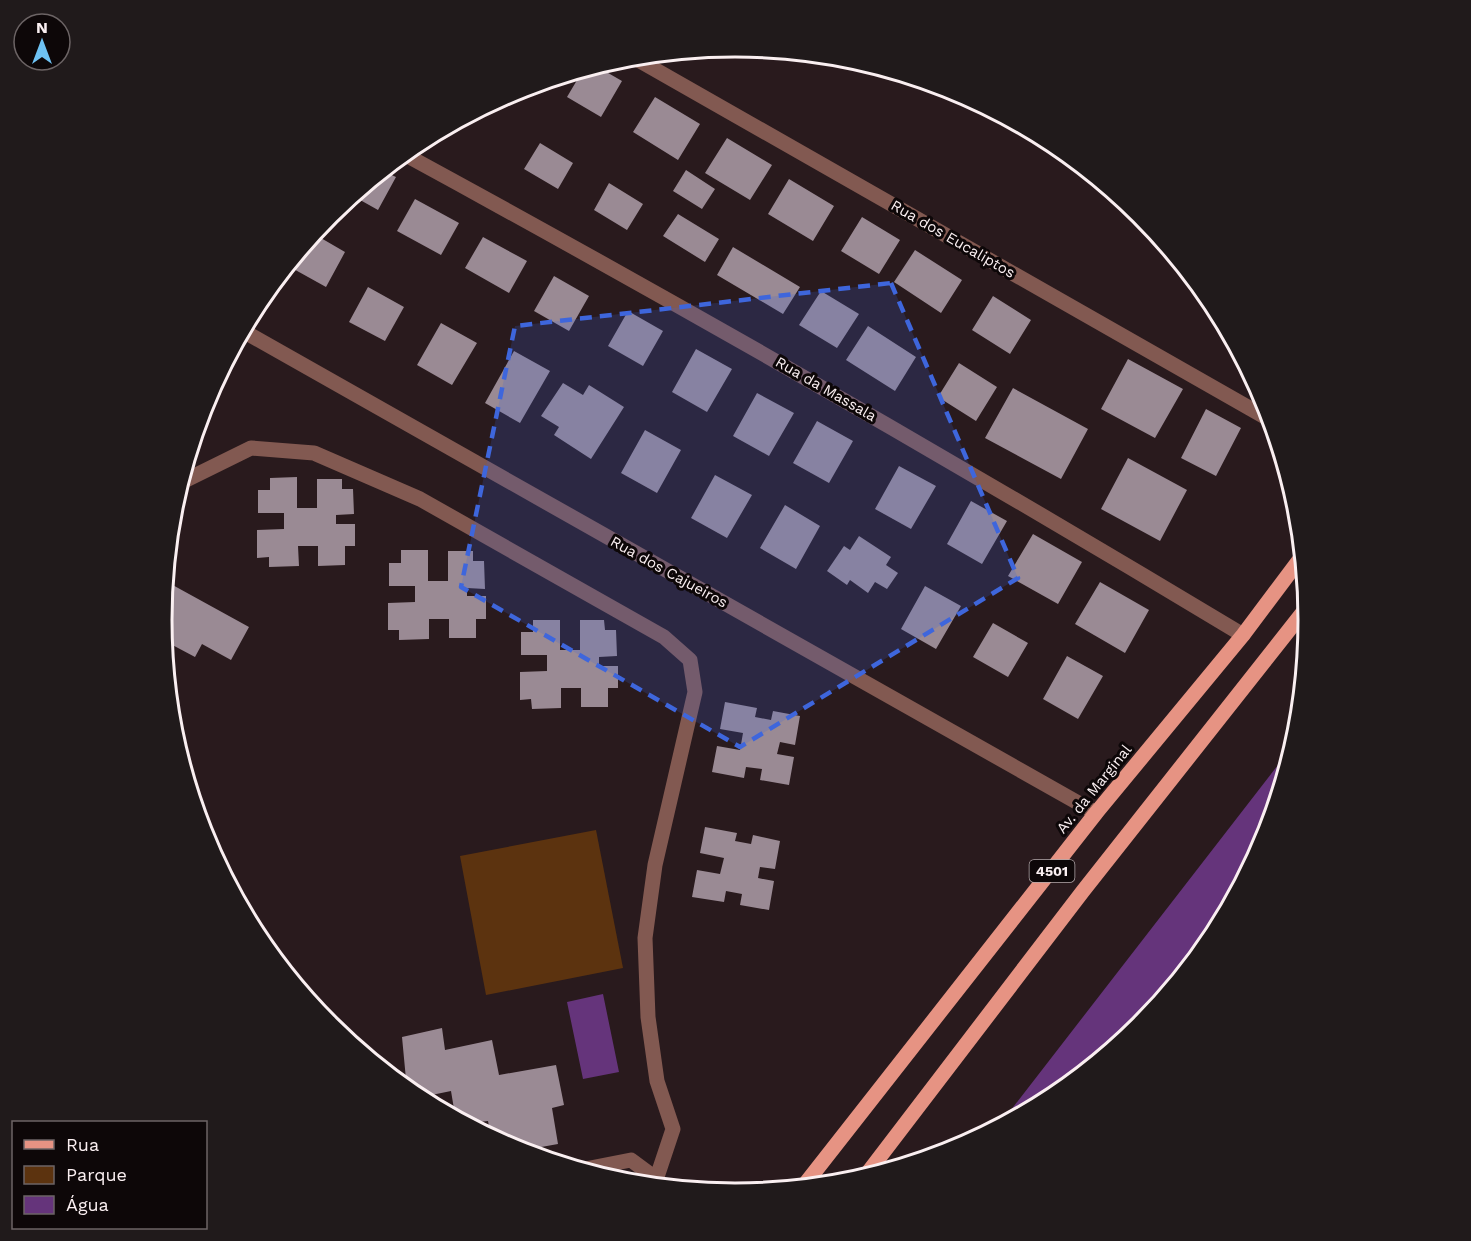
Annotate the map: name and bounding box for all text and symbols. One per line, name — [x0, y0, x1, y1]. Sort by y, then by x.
north arrow — [12, 12, 72, 72]
text: N — [36, 18, 48, 37]
street label: Rua dos Eucaliptos — [888, 196, 1018, 282]
street label: Rua da Massala — [772, 353, 880, 425]
street label: Rua dos Cajueiros — [607, 532, 731, 612]
street label: Av. da Marginal — [1053, 741, 1136, 837]
road number: 4501 — [1030, 860, 1074, 882]
legend — [12, 1121, 207, 1229]
text: Rua — [66, 1134, 99, 1155]
text: Parque — [66, 1164, 127, 1185]
text: Água — [66, 1194, 109, 1215]

